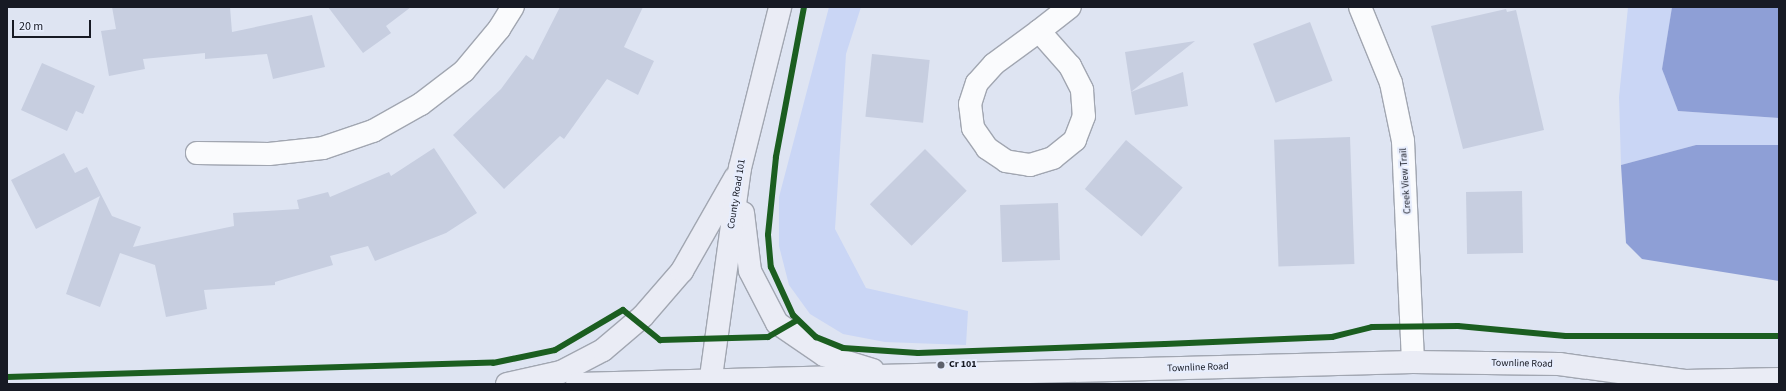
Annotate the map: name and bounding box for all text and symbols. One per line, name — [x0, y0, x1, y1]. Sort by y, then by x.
scale bar — [14, 12, 93, 38]
text: 20 m — [19, 18, 43, 35]
street label: Creek View Trail — [1398, 148, 1414, 214]
street label: County Road 101 — [726, 158, 748, 230]
street label: Townline Road — [1491, 357, 1553, 371]
place label: Cr 101 — [949, 359, 977, 371]
marker: Cr 101 — [936, 360, 946, 370]
street label: Townline Road — [1167, 361, 1229, 375]

